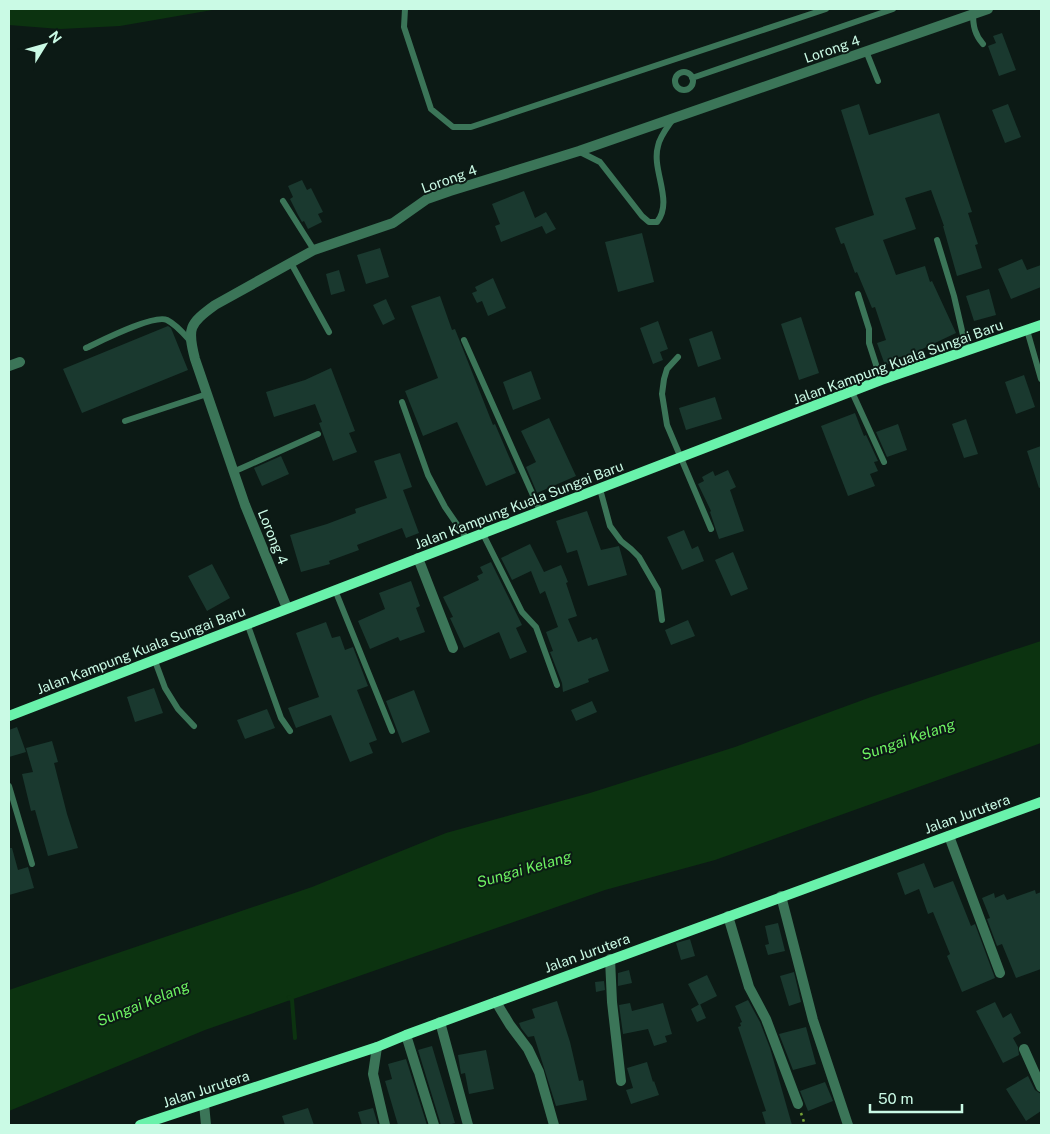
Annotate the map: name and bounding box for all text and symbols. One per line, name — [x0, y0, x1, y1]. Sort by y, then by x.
north arrow — [20, 20, 70, 70]
text: N — [46, 28, 65, 46]
street label: Lorong 4 — [802, 32, 862, 66]
street label: Lorong 4 — [419, 161, 479, 196]
street label: Jalan Kampung Kuala Sungai Baru — [791, 316, 1005, 408]
street label: Jalan Kampung Kuala Sungai Baru — [412, 458, 626, 552]
street label: Lorong 4 — [255, 507, 291, 567]
street label: Jalan Kampung Kuala Sungai Baru — [34, 603, 248, 697]
water label: Sungai Kelang — [859, 715, 957, 763]
street label: Jalan Jurutera — [922, 791, 1012, 837]
water label: Sungai Kelang — [475, 847, 573, 891]
street label: Jalan Jurutera — [542, 930, 632, 976]
water label: Sungai Kelang — [94, 977, 192, 1029]
street label: Jalan Jurutera — [161, 1067, 251, 1111]
scale bar — [870, 1082, 962, 1114]
text: 50 m — [878, 1090, 913, 1107]

